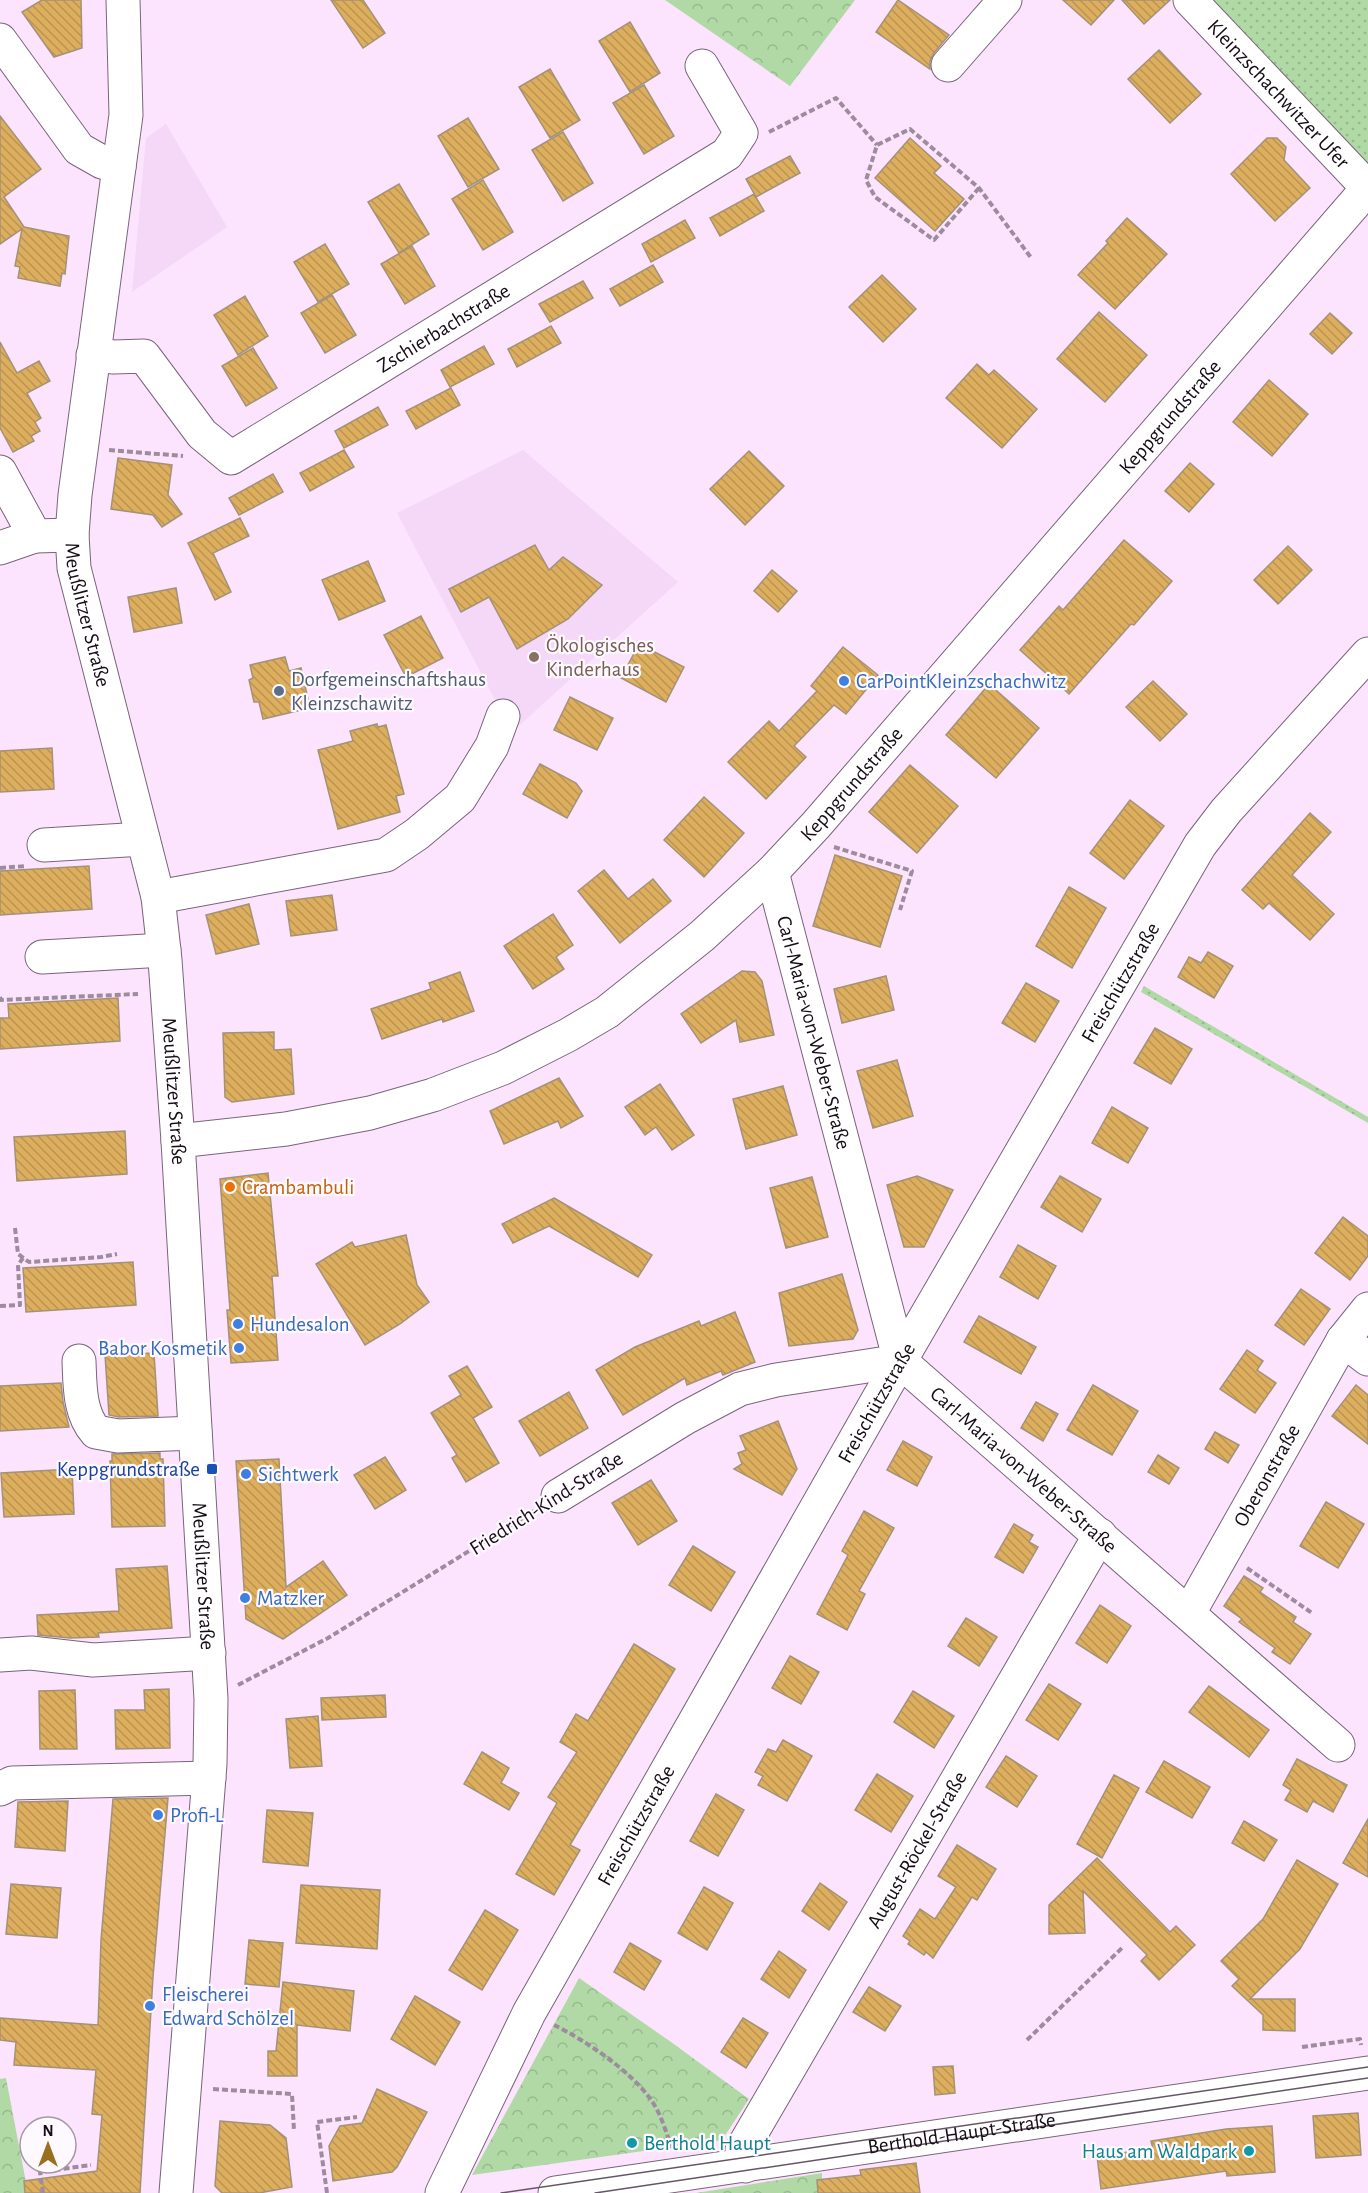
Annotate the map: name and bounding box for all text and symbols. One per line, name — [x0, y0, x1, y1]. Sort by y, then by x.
street label: Kleinzschachwitzer Ufer — [1203, 16, 1353, 173]
street label: Zschierbachstraße — [374, 280, 513, 377]
street label: Keppgrundstraße — [1115, 356, 1225, 478]
street label: Meußlitzer Straße — [61, 542, 114, 689]
place label: Ökologisches Kinderhaus — [546, 634, 654, 680]
marker: Ökologisches Kinderhaus — [527, 650, 541, 664]
place label: Dorfgemeinschaftshaus Kleinzschawitz — [291, 669, 486, 714]
place label: CarPointKleinzschachwitz — [856, 671, 1066, 692]
marker: CarPointKleinzschachwitz — [837, 674, 851, 688]
marker: Dorfgemeinschaftshaus Kleinzschawitz — [272, 684, 286, 698]
street label: Keppgrundstraße — [797, 723, 907, 845]
street label: Carl-Maria-von-Weber-Straße — [773, 914, 854, 1152]
street label: Freischützstraße — [1078, 919, 1164, 1046]
street label: Meußlitzer Straße — [158, 1017, 189, 1165]
place label: Crambambuli — [242, 1177, 354, 1198]
marker: Crambambuli — [223, 1180, 237, 1194]
place label: Hundesalon — [250, 1314, 350, 1335]
marker: Hundesalon — [231, 1317, 245, 1331]
place label: Babor Kosmetik — [98, 1338, 227, 1359]
street label: Freischützstraße — [834, 1339, 919, 1467]
marker: Babor Kosmetik — [232, 1341, 246, 1355]
street label: Carl-Maria-von-Weber-Straße — [926, 1383, 1121, 1557]
street label: Oberonstraße — [1230, 1421, 1304, 1530]
street label: Friedrich-Kind-Straße — [466, 1448, 627, 1559]
place label: Keppgrundstraße — [57, 1459, 200, 1480]
marker: Keppgrundstraße — [205, 1462, 219, 1476]
place label: Sichtwerk — [258, 1464, 339, 1485]
marker: Sichtwerk — [239, 1467, 253, 1481]
street label: Meußlitzer Straße — [188, 1502, 218, 1651]
place label: Matzker — [257, 1588, 324, 1609]
marker: Matzker — [238, 1591, 252, 1605]
street label: Freischützstraße — [594, 1762, 679, 1889]
street label: August-Röckel-Straße — [863, 1768, 971, 1932]
place label: Profi-L — [170, 1805, 224, 1826]
marker: Profi-L — [151, 1808, 165, 1822]
place label: Fleischerei Edward Schölzel — [162, 1984, 294, 2029]
marker: Fleischerei Edward Schölzel — [143, 1999, 157, 2013]
street label: Berthold-Haupt-Straße — [866, 2109, 1057, 2158]
north arrow — [18, 2115, 78, 2175]
text: N — [42, 2123, 54, 2139]
place label: Berthold Haupt — [644, 2133, 771, 2154]
marker: Berthold Haupt — [625, 2136, 639, 2150]
place label: Haus am Waldpark — [1082, 2141, 1237, 2162]
marker: Haus am Waldpark — [1242, 2144, 1256, 2158]

